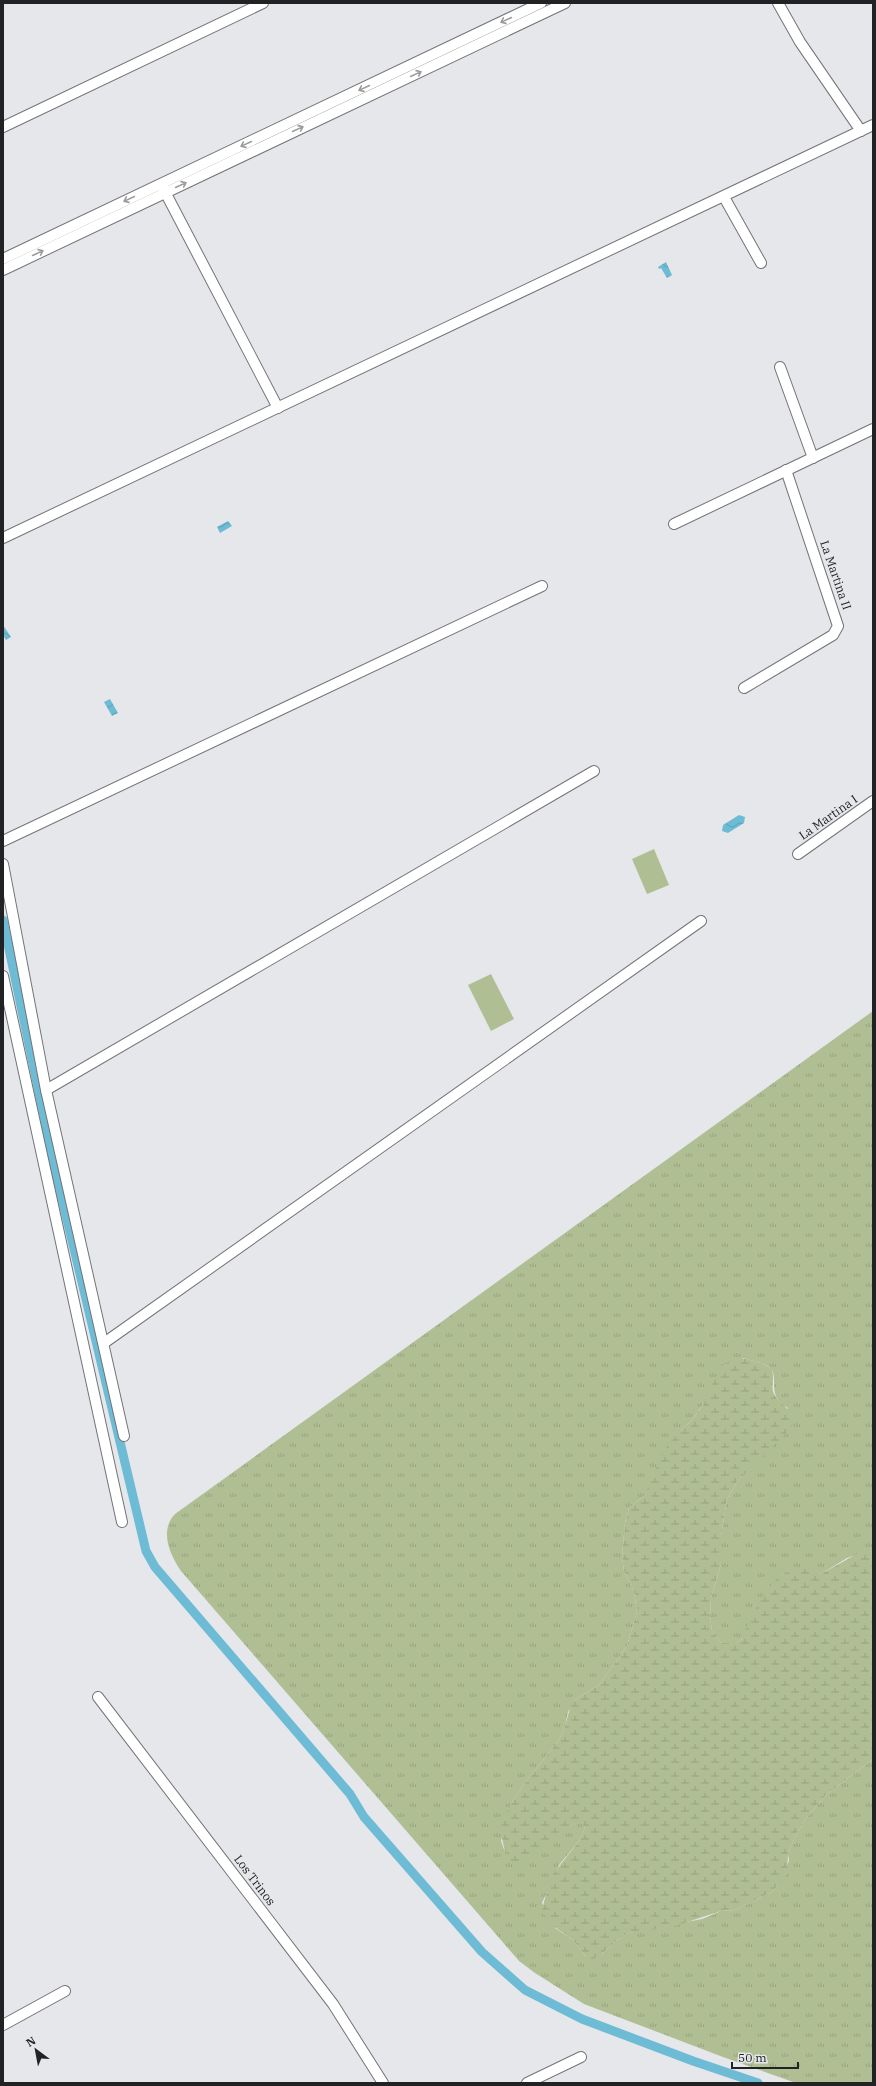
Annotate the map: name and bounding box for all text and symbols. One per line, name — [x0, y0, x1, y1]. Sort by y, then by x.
one-way arrow — [501, 17, 513, 24]
one-way arrow — [410, 70, 422, 77]
one-way arrow — [358, 85, 370, 92]
one-way arrow — [292, 125, 304, 132]
one-way arrow — [241, 141, 253, 148]
one-way arrow — [175, 181, 187, 188]
one-way arrow — [123, 196, 135, 203]
one-way arrow — [32, 249, 44, 256]
street label: La Martina II — [817, 538, 855, 612]
street label: La Martina I — [796, 791, 860, 843]
street label: Los Trinos — [231, 1852, 279, 1908]
north arrow — [16, 2030, 56, 2070]
text: N — [23, 2033, 38, 2050]
scale bar — [732, 2044, 798, 2070]
text: 50 m — [738, 2050, 767, 2065]

